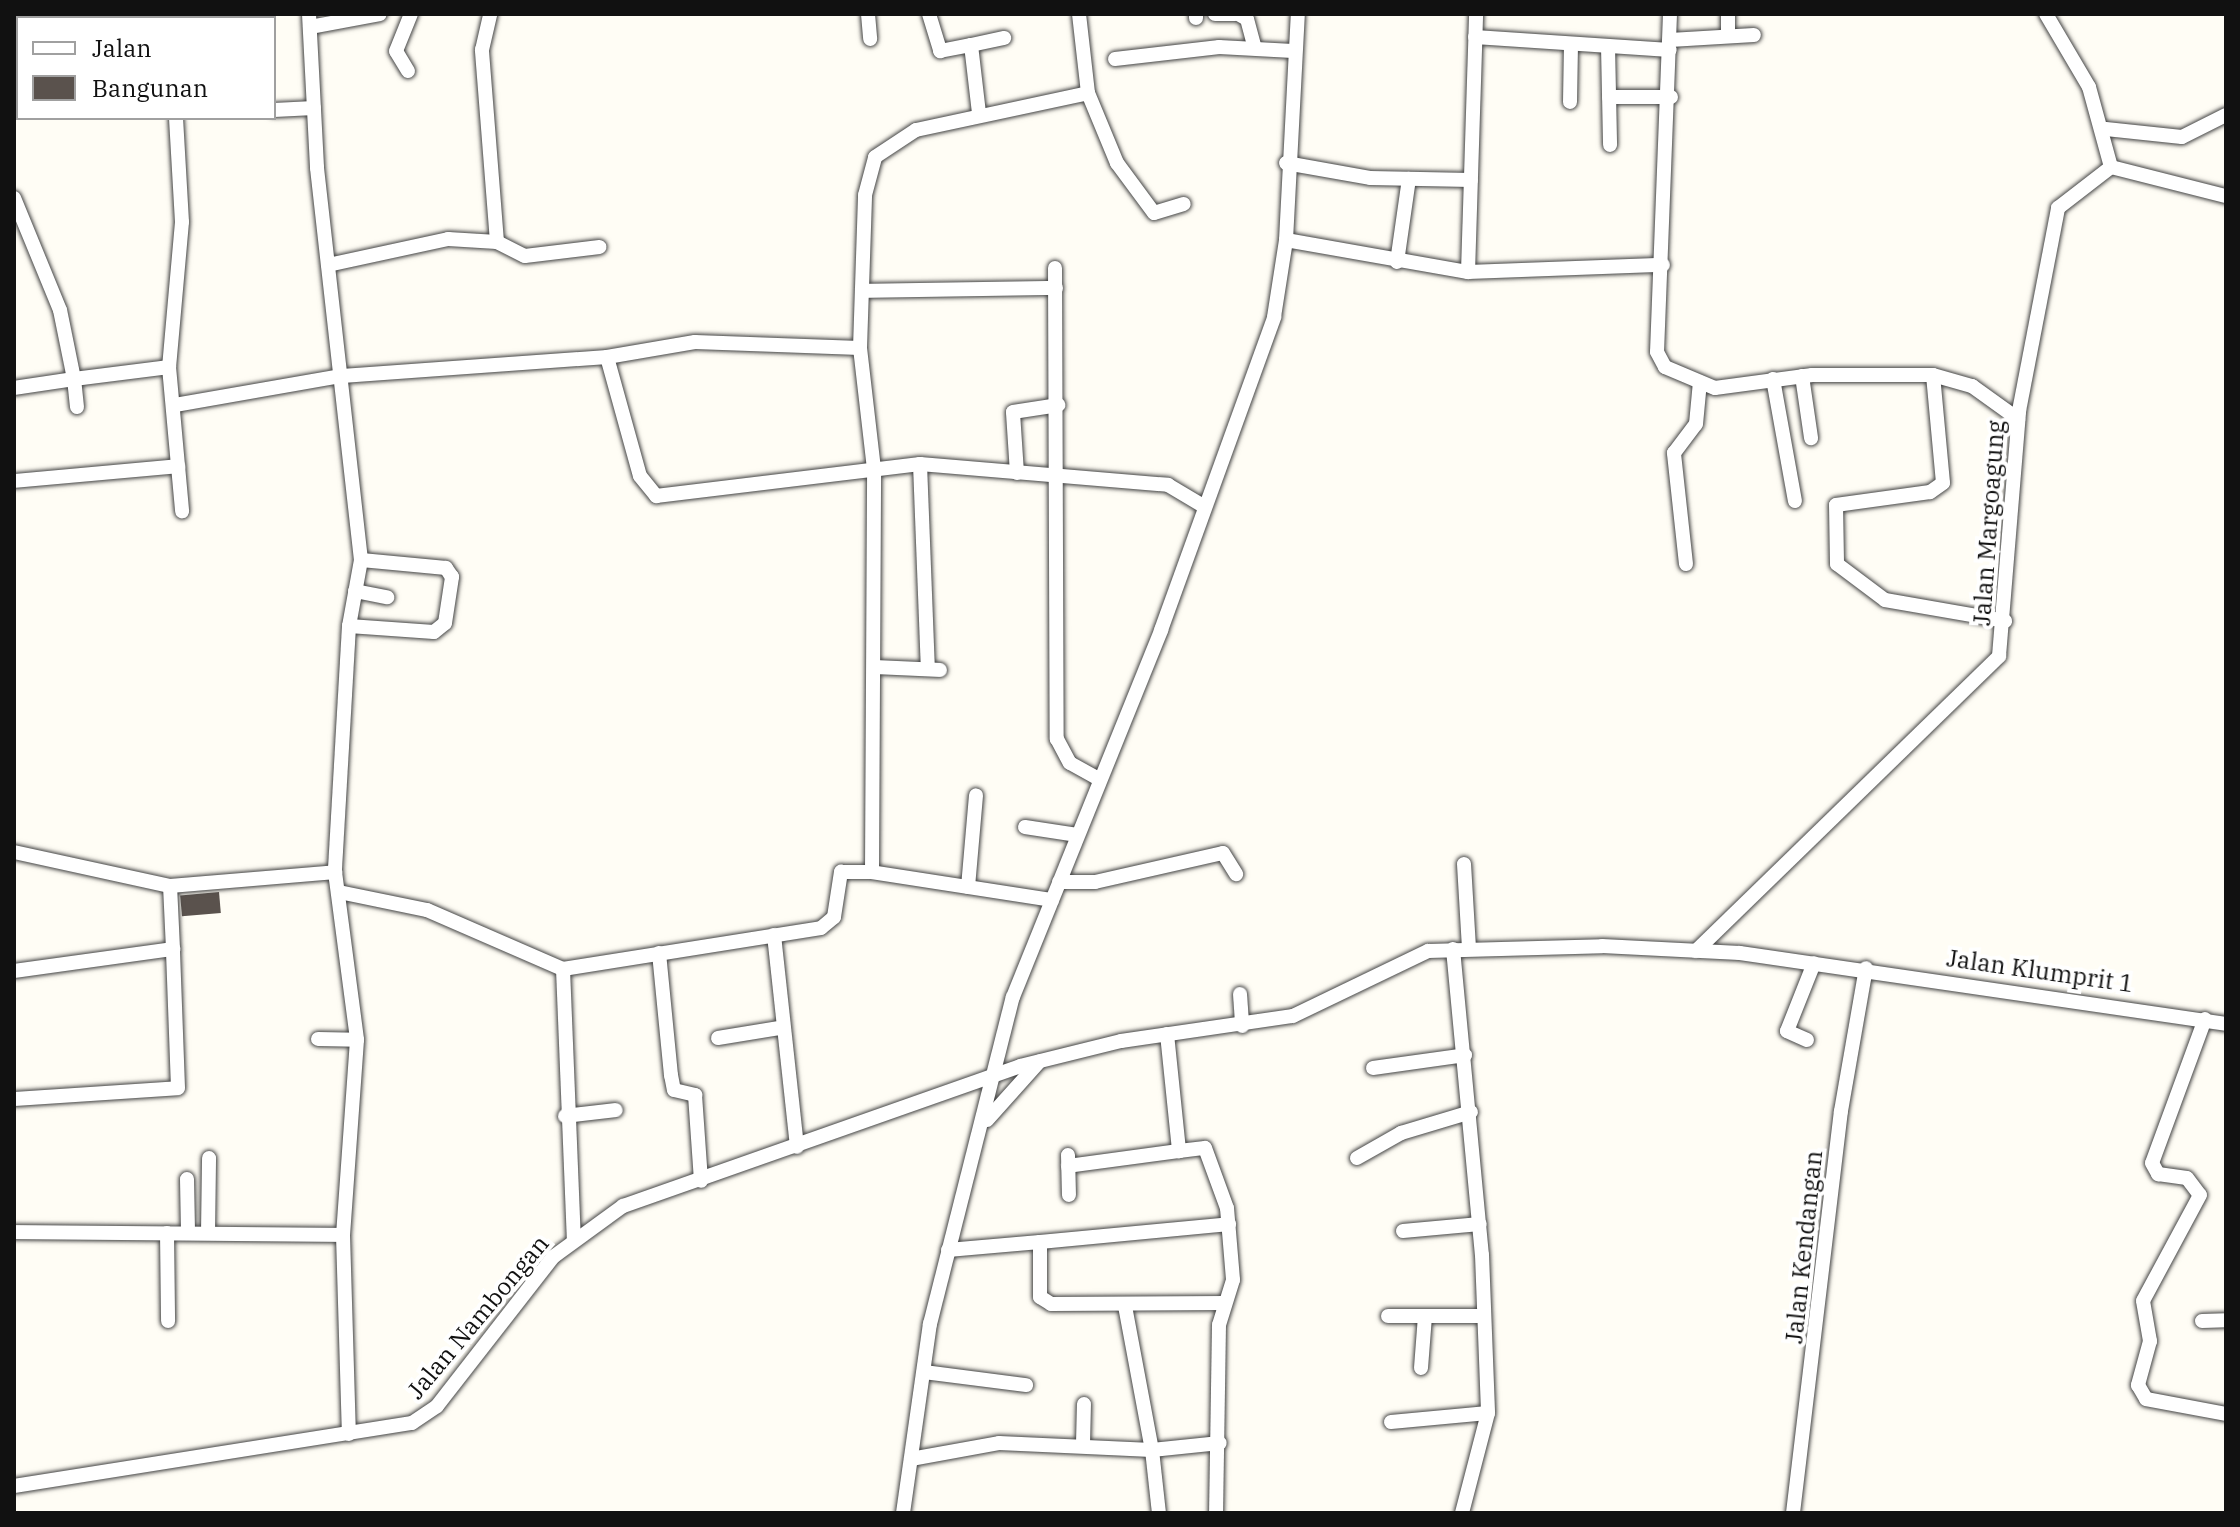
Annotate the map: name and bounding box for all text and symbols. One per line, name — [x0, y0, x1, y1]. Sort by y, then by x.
legend — [16, 16, 276, 120]
text: Jalan — [92, 32, 152, 64]
text: Bangunan — [92, 72, 208, 104]
street label: Jalan Margoagung — [1967, 419, 2011, 627]
street label: Jalan Klumprit 1 — [1945, 944, 2135, 998]
street label: Jalan Kendangan — [1780, 1149, 1828, 1345]
street label: Jalan Nambongan — [401, 1229, 555, 1405]

